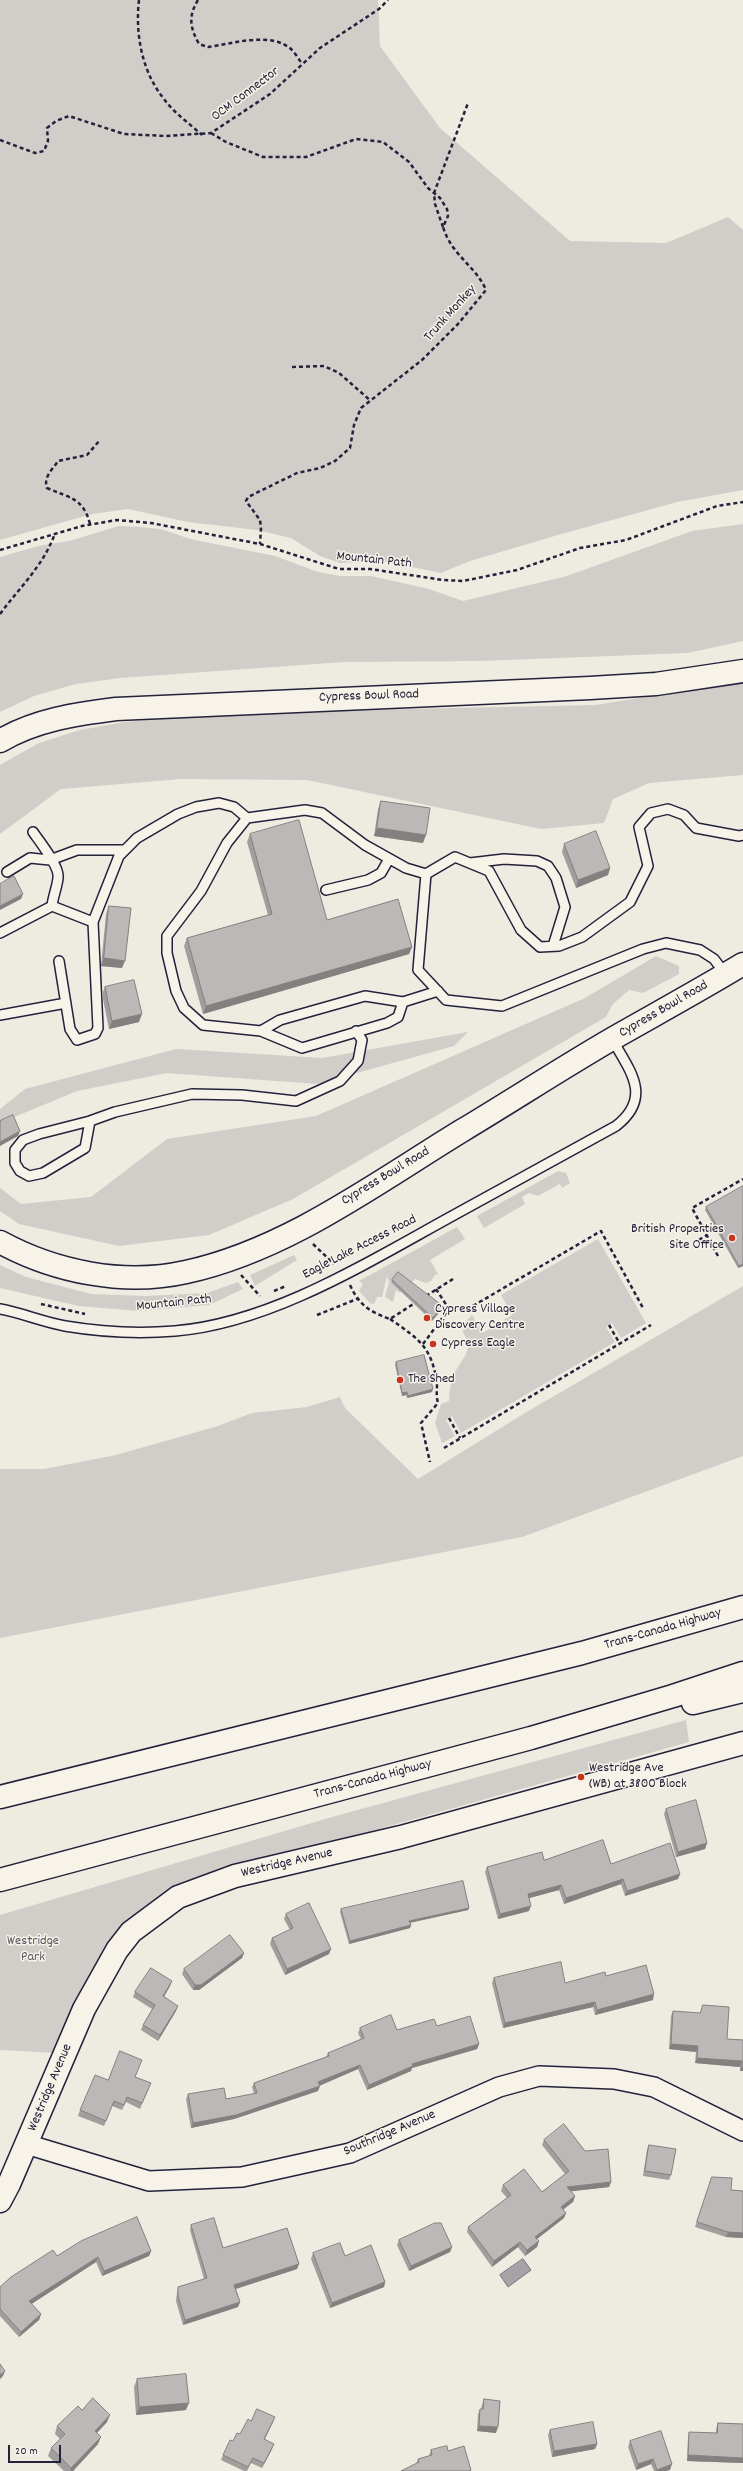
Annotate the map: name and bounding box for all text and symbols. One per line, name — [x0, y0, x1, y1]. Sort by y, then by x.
street label: OCM Connector — [209, 64, 283, 126]
street label: Trunk Monkey — [421, 282, 481, 346]
street label: Mountain Path — [336, 549, 412, 573]
street label: Cypress Bowl Road — [319, 687, 419, 707]
street label: Cypress Bowl Road — [617, 978, 711, 1042]
street label: Cypress Bowl Road — [339, 1144, 433, 1210]
street label: Eagle Lake Access Road — [300, 1212, 420, 1284]
place label: British Properties Site Office — [631, 1222, 724, 1254]
marker: British Properties Site Office — [727, 1233, 737, 1243]
street label: Mountain Path — [136, 1292, 212, 1316]
place label: Cypress Village Discovery Centre — [435, 1302, 525, 1334]
marker: Cypress Village Discovery Centre — [422, 1313, 432, 1323]
place label: Cypress Eagle — [441, 1336, 515, 1352]
marker: Cypress Eagle — [428, 1339, 438, 1349]
place label: The Shed — [408, 1372, 455, 1388]
marker: The Shed — [395, 1375, 405, 1385]
street label: Trans-Canada Highway — [603, 1605, 723, 1655]
street label: Trans-Canada Highway — [312, 1756, 434, 1804]
place label: Westridge Ave (WB) at 3800 Block — [589, 1761, 687, 1794]
marker: Westridge Ave (WB) at 3800 Block — [576, 1772, 586, 1782]
street label: Westridge Avenue — [240, 1845, 334, 1883]
park label: Westridge Park — [7, 1934, 59, 1966]
street label: Westridge Avenue — [25, 2042, 77, 2134]
street label: Southridge Avenue — [342, 2107, 438, 2161]
scale bar — [10, 2437, 63, 2463]
text: 20 m — [15, 2443, 38, 2460]

